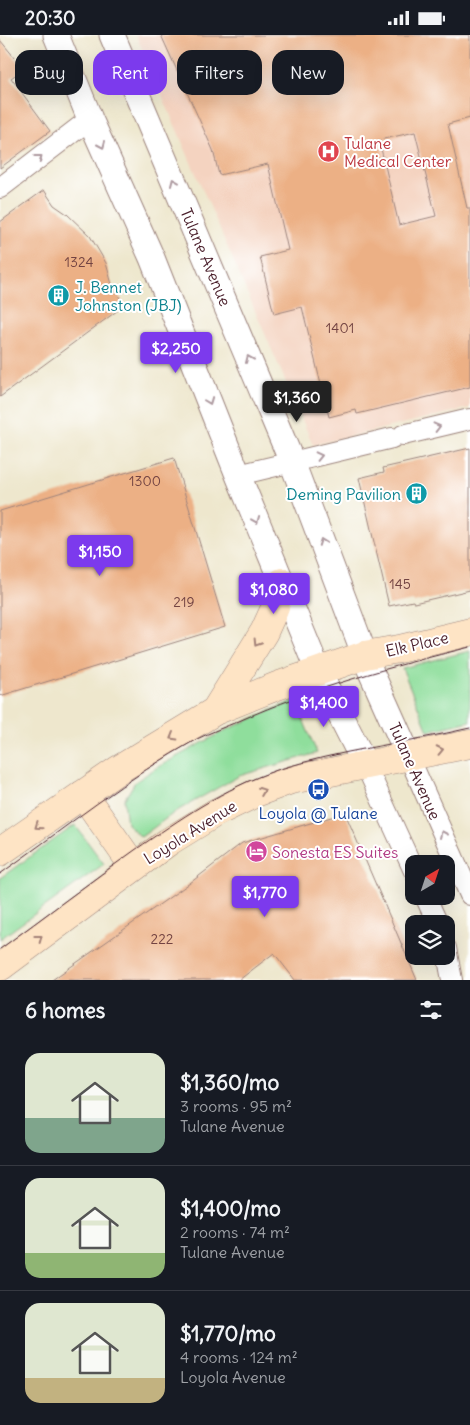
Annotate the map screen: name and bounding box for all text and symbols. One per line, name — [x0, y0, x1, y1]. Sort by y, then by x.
text: 20:30 — [25, 6, 76, 30]
chip: Buy — [15, 50, 83, 95]
chip: Rent — [93, 50, 167, 95]
chip: Filters — [177, 50, 262, 95]
chip: New — [272, 50, 344, 95]
place label: Tulane Medical Center — [344, 133, 452, 171]
one-way arrow — [95, 140, 106, 149]
hospital icon: Tulane Medical Center — [316, 140, 340, 164]
one-way arrow — [33, 156, 42, 164]
one-way arrow — [170, 178, 180, 187]
street label: Tulane Avenue — [176, 205, 236, 309]
house number: 1324 — [64, 253, 94, 271]
place label: J. Bennet Johnston (JBJ) — [75, 277, 182, 315]
building icon: J. Bennet Johnston (JBJ) — [47, 284, 71, 308]
house number: 1401 — [326, 319, 354, 337]
pin: $2,250 — [135, 331, 217, 374]
text: $2,250 — [151, 338, 201, 358]
one-way arrow — [244, 355, 255, 364]
pin: $1,360 — [256, 381, 338, 423]
text: $1,360 — [273, 387, 321, 407]
one-way arrow — [203, 396, 213, 405]
one-way arrow — [432, 422, 441, 433]
one-way arrow — [315, 451, 324, 462]
house number: 1300 — [129, 472, 161, 490]
building icon: Deming Pavilion — [405, 482, 429, 506]
place label: Deming Pavilion — [286, 484, 401, 504]
one-way arrow — [250, 515, 260, 524]
pin: $1,150 — [59, 535, 141, 577]
one-way arrow — [318, 539, 328, 547]
text: $1,150 — [78, 541, 122, 561]
pin: $1,080 — [233, 573, 315, 615]
house number: 145 — [389, 575, 411, 593]
text: $1,080 — [250, 579, 298, 599]
house number: 219 — [173, 593, 195, 611]
street label: Elk Place — [384, 627, 450, 661]
one-way arrow — [253, 637, 263, 646]
pin: $1,400 — [283, 685, 365, 728]
text: $1,400 — [300, 692, 348, 712]
street label: Tulane Avenue — [385, 719, 445, 823]
one-way arrow — [170, 730, 179, 740]
one-way arrow — [435, 746, 444, 756]
bus stop icon: Loyola @ Tulane — [306, 777, 330, 801]
one-way arrow — [257, 787, 265, 797]
street label: Loyola Avenue — [140, 796, 240, 868]
place label: Loyola @ Tulane — [258, 803, 378, 823]
one-way arrow — [34, 820, 44, 829]
one-way arrow — [439, 830, 450, 839]
hotel icon: Sonesta ES Suites — [244, 840, 268, 864]
place label: Sonesta ES Suites — [272, 842, 398, 862]
north arrow — [405, 855, 455, 905]
map controls — [405, 855, 455, 965]
pin: $1,770 — [224, 875, 306, 918]
text: $1,770 — [243, 882, 287, 902]
button: layers — [405, 915, 455, 965]
house number: 222 — [150, 930, 174, 948]
one-way arrow — [33, 935, 43, 944]
icon: filters — [417, 996, 445, 1024]
text: 6 homes — [25, 997, 105, 1024]
text: $1,360/mo — [180, 1069, 279, 1096]
icon: home — [65, 1073, 125, 1133]
text: 3 rooms · 95 m² — [180, 1096, 292, 1116]
text: Tulane Avenue — [180, 1116, 285, 1136]
text: $1,400/mo — [180, 1195, 281, 1222]
icon: home — [65, 1198, 125, 1258]
text: 2 rooms · 74 m² — [180, 1222, 290, 1242]
text: Tulane Avenue — [180, 1242, 285, 1262]
text: $1,770/mo — [180, 1320, 276, 1347]
icon: home — [65, 1323, 125, 1383]
text: 4 rooms · 124 m² — [180, 1347, 298, 1367]
text: Loyola Avenue — [180, 1367, 286, 1387]

